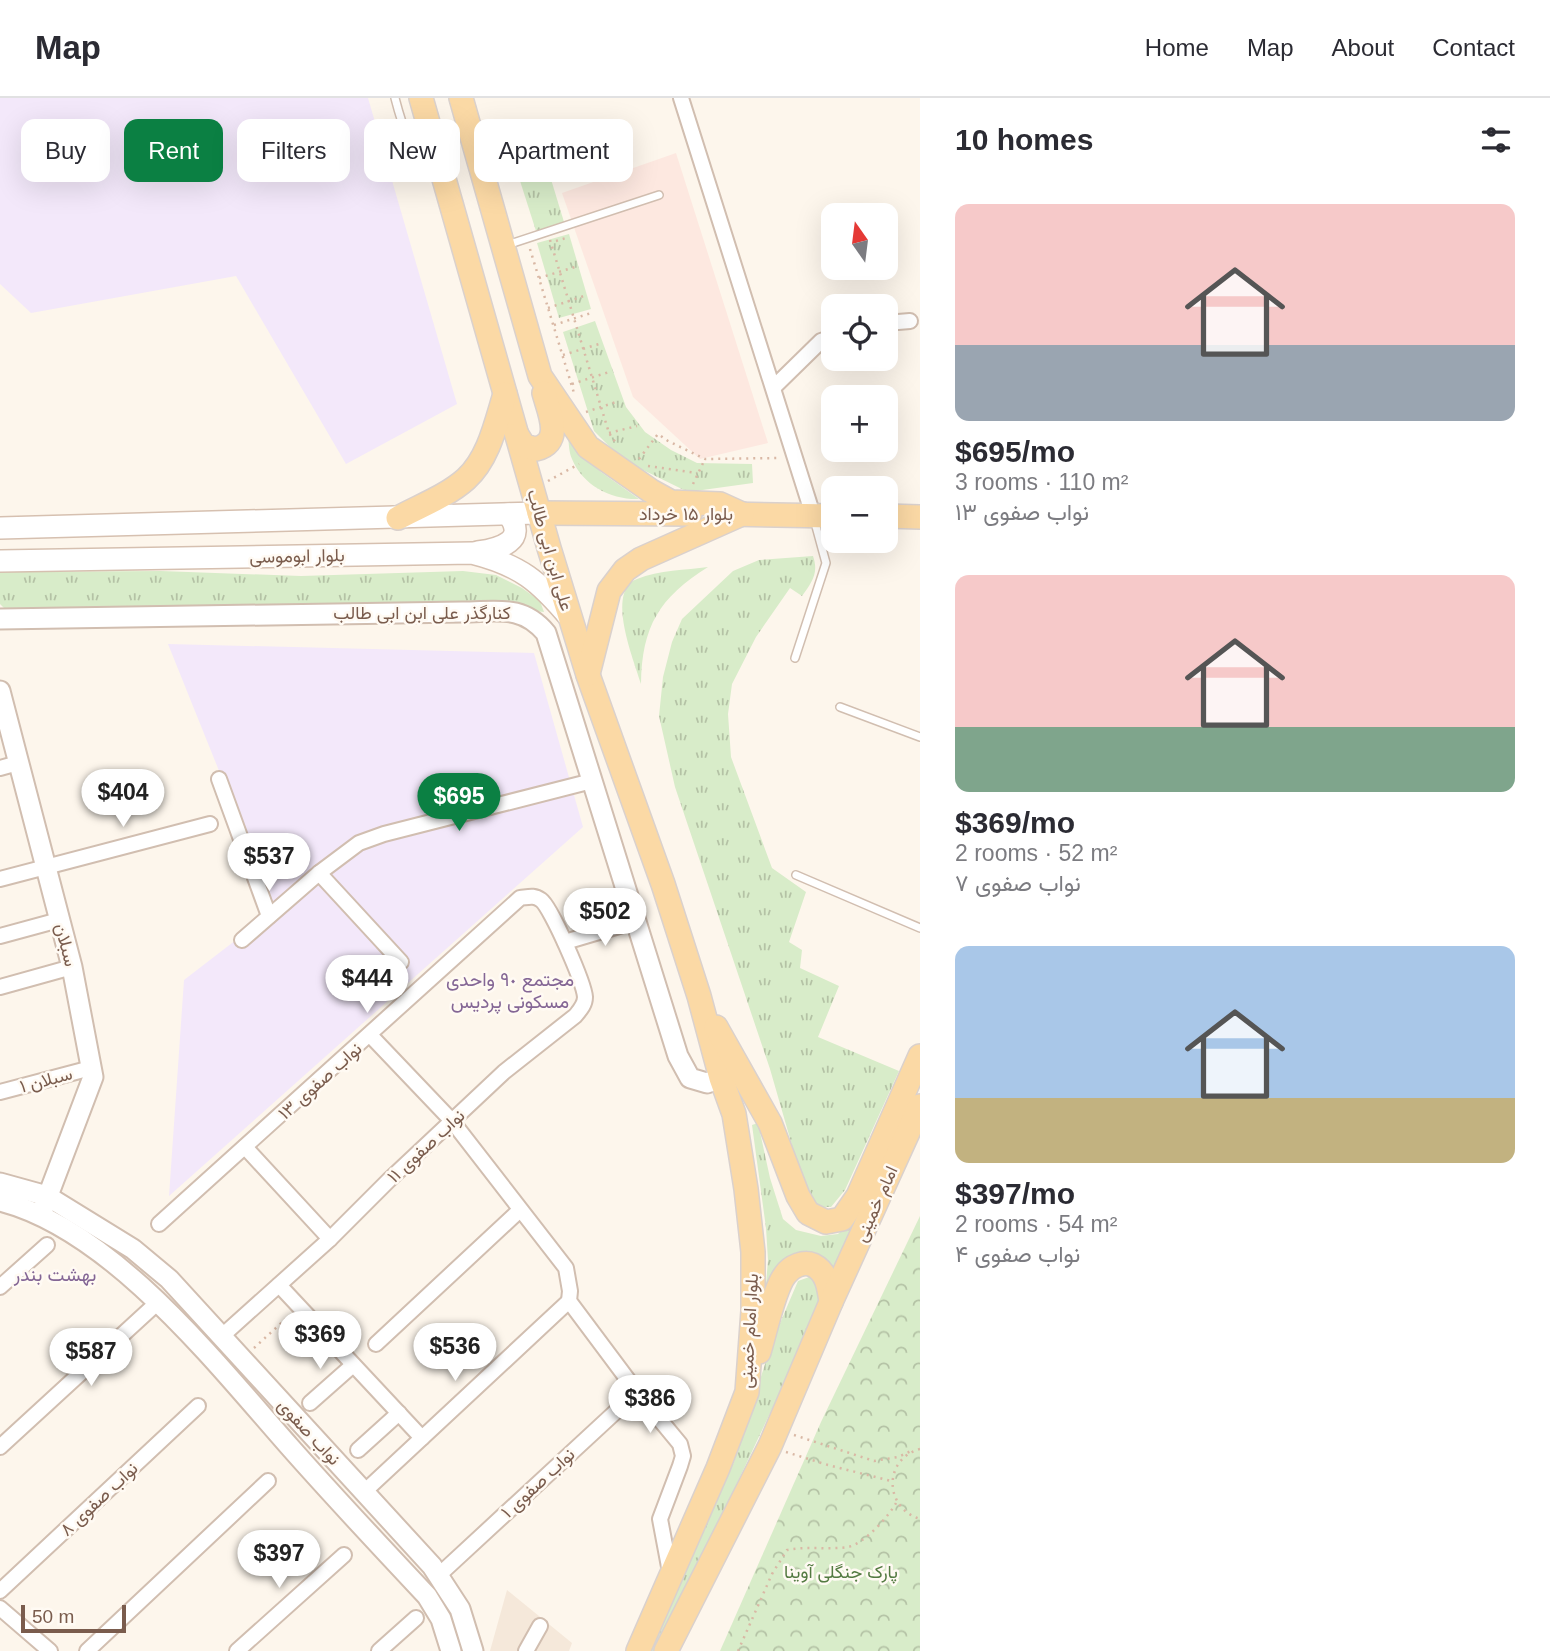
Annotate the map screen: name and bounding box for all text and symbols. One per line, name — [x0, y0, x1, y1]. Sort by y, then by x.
text: Map — [35, 29, 101, 66]
text: Home — [1145, 34, 1209, 61]
text: Map — [1247, 34, 1294, 61]
text: About — [1332, 34, 1394, 61]
text: Contact — [1432, 34, 1515, 61]
chip: Buy — [21, 119, 110, 182]
chip: Rent — [124, 119, 223, 182]
chip: Filters — [237, 119, 350, 182]
chip: New — [364, 119, 460, 182]
chip: Apartment — [474, 119, 633, 182]
icon: filters — [1477, 121, 1515, 159]
text: 10 homes — [955, 123, 1093, 156]
north arrow — [821, 203, 898, 280]
map controls — [821, 203, 898, 553]
icon: home — [1172, 249, 1298, 375]
button: locate — [821, 294, 898, 371]
button: + — [821, 385, 898, 462]
text: $695/mo — [955, 435, 1075, 468]
text: 3 rooms · 110 m² — [955, 469, 1128, 495]
button: − — [821, 476, 898, 553]
street label: علی ابن ابی طالب — [522, 487, 577, 613]
text: نواب صفوی ۱۳ — [955, 499, 1089, 525]
street label: بلوار ۱۵ خرداد — [639, 504, 733, 525]
street label: بلوار ابوموسی — [249, 545, 345, 568]
street label: کنارگذر علی ابن ابی طالب — [333, 603, 511, 624]
icon: home — [1172, 620, 1298, 746]
pin: $404 — [82, 770, 164, 829]
pin: $695 — [418, 774, 500, 833]
text: $404 — [97, 779, 149, 805]
text: $695 — [433, 783, 485, 809]
text: $369/mo — [955, 806, 1075, 839]
pin: $537 — [228, 834, 310, 893]
text: 2 rooms · 52 m² — [955, 840, 1117, 866]
text: $537 — [243, 843, 295, 869]
text: نواب صفوی ۷ — [955, 870, 1081, 896]
pin: $502 — [564, 888, 646, 948]
text: $502 — [579, 898, 631, 924]
street label: سبلان — [51, 921, 81, 969]
pin: $444 — [326, 956, 408, 1015]
text: $444 — [341, 965, 393, 991]
district label: مجتمع ٩٠ واحدی مسکونی پردیس — [446, 969, 574, 1015]
icon: home — [1172, 991, 1298, 1117]
street label: نواب صفوی ۱۳ — [274, 1038, 366, 1124]
street label: سبلان ۱ — [17, 1063, 75, 1097]
street label: نواب صفوی ۱۱ — [383, 1105, 469, 1188]
street label: امام خمینی — [850, 1163, 903, 1246]
text: $397/mo — [955, 1177, 1075, 1210]
text: 2 rooms · 54 m² — [955, 1211, 1117, 1237]
text: نواب صفوی ۴ — [955, 1241, 1080, 1267]
district label: بهشت بندر — [13, 1264, 96, 1286]
street label: بلوار امام خمینی — [736, 1273, 764, 1389]
pin: $369 — [279, 1312, 361, 1371]
text: $369 — [294, 1321, 346, 1347]
pin: $536 — [414, 1324, 496, 1383]
pin: $587 — [50, 1328, 132, 1388]
text: $536 — [429, 1333, 481, 1359]
text: $587 — [65, 1338, 117, 1364]
pin: $386 — [609, 1376, 691, 1435]
text: $386 — [624, 1385, 676, 1411]
street label: نواب صفوی — [273, 1395, 345, 1470]
street label: نواب صفوی ۱ — [497, 1444, 580, 1523]
street label: نواب صفوی ۸ — [56, 1458, 142, 1541]
pin: $397 — [238, 1530, 320, 1590]
text: $397 — [253, 1540, 305, 1566]
park label: پارک جنگلی آوینا — [784, 1562, 898, 1584]
scale bar — [21, 1602, 126, 1634]
text: 50 m — [32, 1606, 74, 1627]

